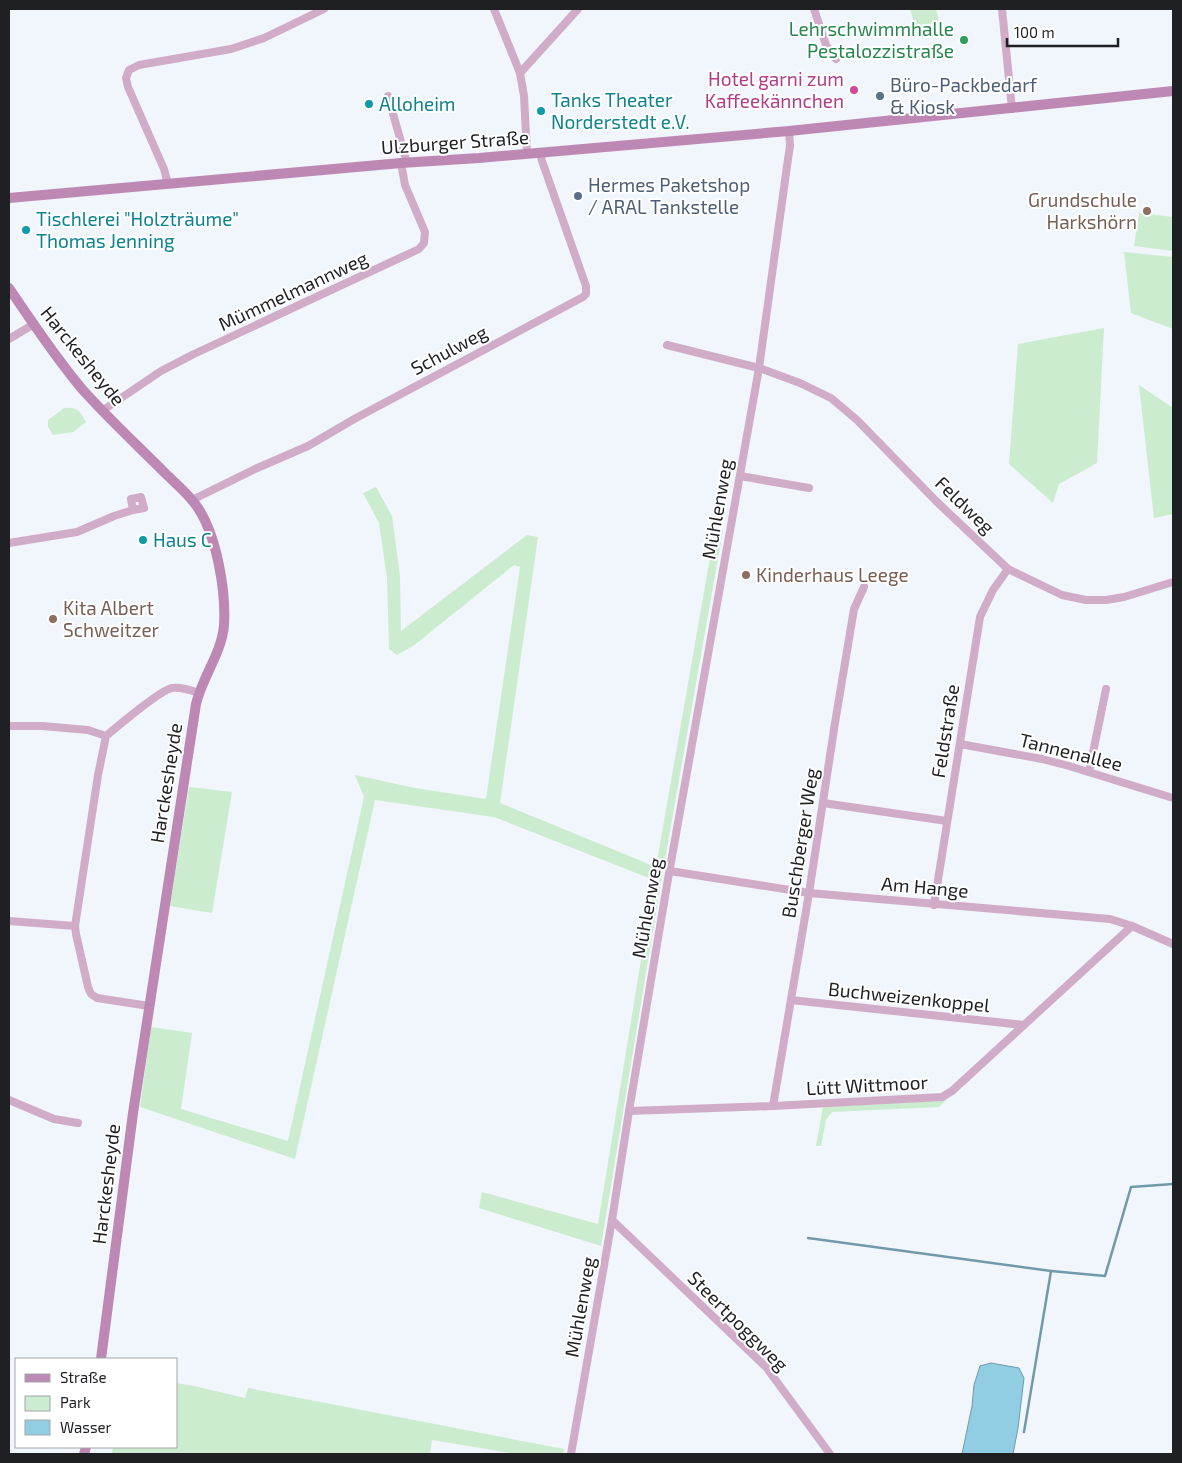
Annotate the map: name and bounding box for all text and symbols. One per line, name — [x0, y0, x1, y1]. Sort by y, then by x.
scale bar — [1007, 15, 1118, 47]
place label: Lehrschwimmhalle Pestalozzistraße — [789, 17, 954, 62]
text: 100 m — [1014, 23, 1055, 41]
marker: Lehrschwimmhalle Pestalozzistraße — [958, 34, 970, 46]
place label: Hotel garni zum Kaffeekännchen — [705, 67, 844, 112]
place label: Büro-Packbedarf & Kiosk — [890, 73, 1038, 118]
marker: Hotel garni zum Kaffeekännchen — [848, 84, 860, 96]
place label: Tanks Theater Norderstedt e.V. — [551, 88, 690, 133]
marker: Büro-Packbedarf & Kiosk — [874, 90, 886, 102]
place label: Alloheim — [379, 92, 456, 115]
marker: Alloheim — [363, 98, 375, 110]
marker: Tanks Theater Norderstedt e.V. — [535, 105, 547, 117]
street label: Ulzburger Straße — [380, 125, 530, 158]
place label: Hermes Paketshop / ARAL Tankstelle — [588, 173, 750, 218]
place label: Grundschule Harkshörn — [1028, 188, 1137, 233]
marker: Hermes Paketshop / ARAL Tankstelle — [572, 190, 584, 202]
marker: Grundschule Harkshörn — [1141, 205, 1153, 217]
place label: Tischlerei "Holzträume" Thomas Jenning — [36, 207, 239, 252]
marker: Tischlerei "Holzträume" Thomas Jenning — [20, 224, 32, 236]
street label: Mümmelmannweg — [214, 246, 372, 335]
street label: Harckesheyde — [36, 301, 130, 410]
street label: Schulweg — [406, 320, 491, 379]
street label: Mühlenweg — [696, 456, 737, 561]
street label: Feldweg — [931, 471, 1000, 539]
place label: Haus C — [153, 528, 212, 551]
marker: Haus C — [137, 534, 149, 546]
place label: Kinderhaus Leege — [756, 563, 909, 586]
marker: Kinderhaus Leege — [740, 569, 752, 581]
place label: Kita Albert Schweitzer — [63, 596, 160, 641]
marker: Kita Albert Schweitzer — [47, 613, 59, 625]
street label: Feldstraße — [926, 682, 963, 779]
street label: Harckesheyde — [145, 721, 186, 845]
street label: Tannenallee — [1017, 728, 1125, 775]
street label: Buschberger Weg — [776, 766, 823, 920]
street label: Mühlenweg — [626, 855, 667, 960]
street label: Am Hange — [880, 871, 970, 902]
street label: Buchweizenkoppel — [827, 977, 991, 1016]
street label: Lütt Wittmoor — [805, 1070, 929, 1099]
street label: Harckesheyde — [87, 1122, 124, 1246]
street label: Mühlenweg — [559, 1254, 600, 1359]
street label: Steertpoggweg — [683, 1266, 794, 1376]
legend — [15, 1358, 178, 1448]
text: Straße — [60, 1368, 106, 1386]
text: Park — [60, 1393, 91, 1411]
text: Wasser — [60, 1418, 112, 1436]

